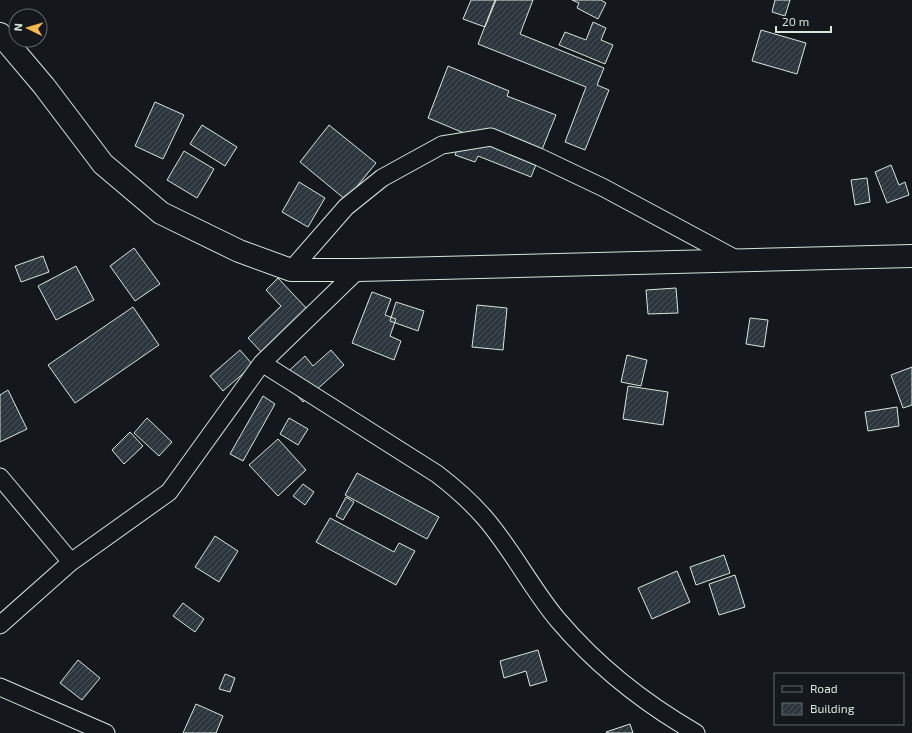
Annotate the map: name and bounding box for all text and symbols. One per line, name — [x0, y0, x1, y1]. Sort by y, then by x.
north arrow — [8, 8, 48, 48]
scale bar — [776, 8, 831, 34]
text: 20 m — [782, 14, 809, 28]
text: N — [11, 23, 24, 32]
legend — [774, 673, 904, 725]
text: Road — [810, 681, 838, 695]
text: Building — [810, 701, 855, 715]

